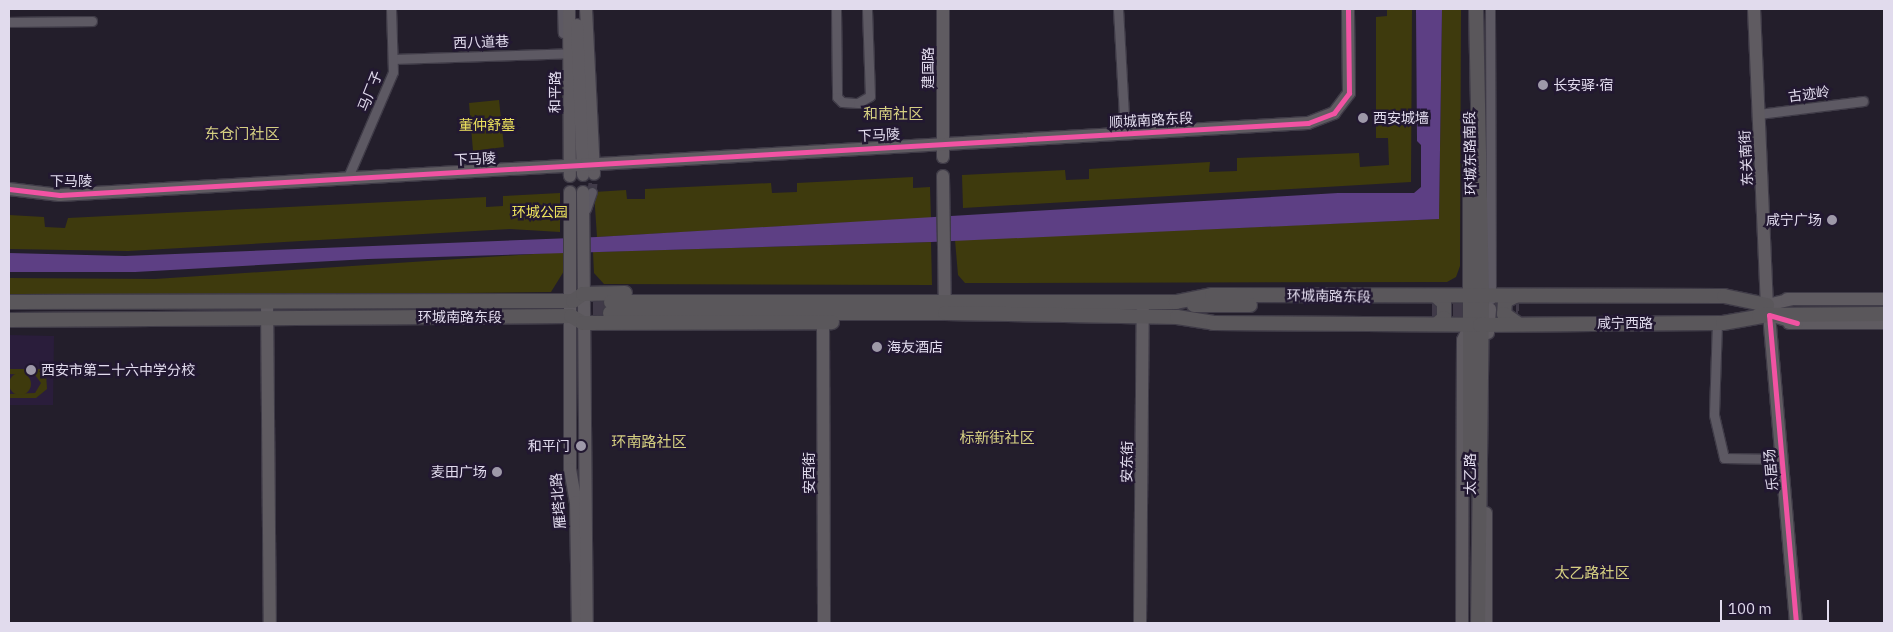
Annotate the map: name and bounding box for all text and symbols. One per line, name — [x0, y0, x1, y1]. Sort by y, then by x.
street label: 西八道巷 — [453, 33, 509, 51]
street label: 建国路 — [920, 47, 936, 89]
street label: 马厂子 — [354, 68, 386, 114]
street label: 和平路 — [547, 71, 563, 113]
place label: 长安驿·宿 — [1553, 77, 1614, 93]
marker: 长安驿·宿 — [1537, 79, 1549, 91]
street label: 古迹岭 — [1787, 83, 1831, 105]
district label: 和南社区 — [863, 105, 923, 123]
street label: 顺城南路东段 — [1109, 109, 1193, 131]
place label: 西安城墙 — [1373, 110, 1429, 126]
street label: 环城东路南段 — [1461, 111, 1479, 195]
marker: 西安城墙 — [1357, 112, 1369, 124]
park label: 董仲舒墓 — [459, 117, 515, 133]
district label: 东仓门社区 — [205, 125, 279, 143]
street label: 下马陵 — [858, 126, 900, 144]
street label: 东关南街 — [1736, 130, 1756, 186]
street label: 下马陵 — [454, 150, 496, 168]
street label: 下马陵 — [50, 173, 92, 189]
park label: 环城公园 — [512, 204, 568, 220]
place label: 咸宁广场 — [1766, 212, 1822, 228]
marker: 咸宁广场 — [1826, 214, 1838, 226]
street label: 环城南路东段 — [1287, 287, 1371, 305]
street label: 环城南路东段 — [418, 309, 502, 325]
street label: 咸宁西路 — [1597, 315, 1653, 331]
place label: 海友酒店 — [887, 339, 943, 355]
marker: 海友酒店 — [871, 341, 883, 353]
place label: 西安市第二十六中学分校 — [41, 362, 195, 378]
marker: 西安市第二十六中学分校 — [25, 364, 37, 376]
district label: 标新街社区 — [960, 429, 1034, 447]
district label: 环南路社区 — [612, 433, 686, 451]
place label: 和平门 — [528, 438, 570, 454]
marker: 和平门 — [574, 439, 588, 453]
street label: 安东街 — [1118, 441, 1136, 483]
street label: 乐居场 — [1761, 448, 1781, 492]
street label: 安西街 — [801, 452, 817, 494]
street label: 太乙路 — [1462, 453, 1478, 495]
place label: 麦田广场 — [431, 464, 487, 480]
marker: 麦田广场 — [491, 466, 503, 478]
street label: 雁塔北路 — [547, 472, 569, 530]
district label: 太乙路社区 — [1555, 564, 1629, 582]
scale bar — [1723, 590, 1832, 622]
text: 100 m — [1728, 599, 1772, 618]

